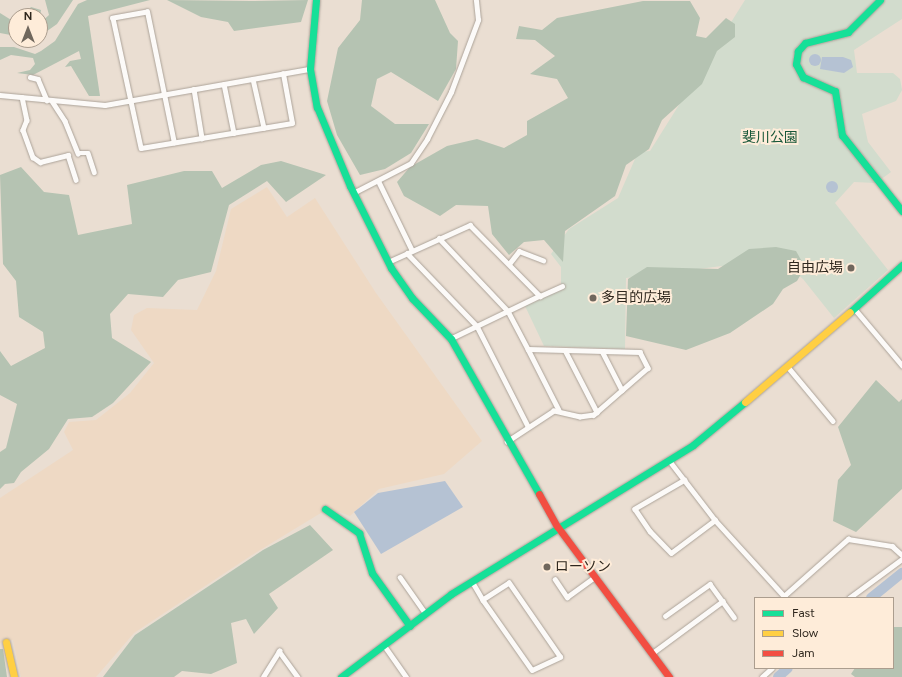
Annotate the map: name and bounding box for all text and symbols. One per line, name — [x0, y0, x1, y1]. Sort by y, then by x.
north arrow — [8, 8, 48, 48]
text: N — [24, 10, 32, 23]
park label: 斐川公園 — [742, 130, 798, 146]
place label: 自由広場 — [787, 260, 843, 276]
marker: 自由広場 — [846, 263, 856, 273]
place label: 多目的広場 — [601, 290, 671, 306]
marker: 多目的広場 — [588, 293, 598, 303]
place label: ローソン — [555, 559, 611, 575]
marker: ローソン — [542, 562, 552, 572]
legend — [754, 597, 894, 669]
text: Fast — [792, 606, 815, 620]
text: Slow — [792, 626, 818, 640]
text: Jam — [792, 646, 815, 660]

